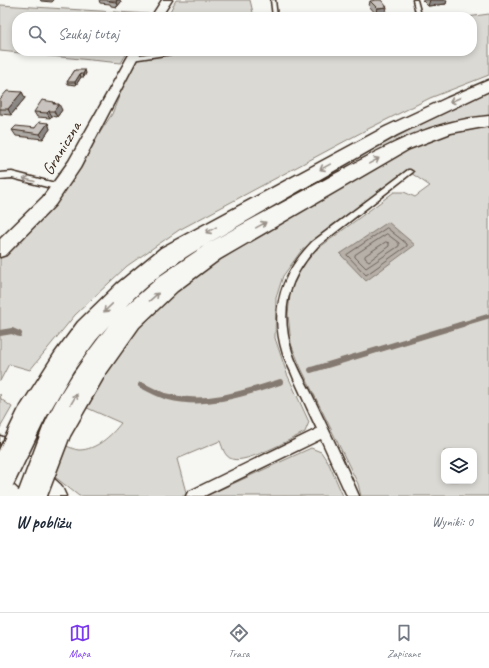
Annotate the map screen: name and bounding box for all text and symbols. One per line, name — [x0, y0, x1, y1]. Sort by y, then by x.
search box — [12, 12, 477, 56]
icon: search — [26, 23, 48, 45]
text: Szukaj tutaj — [58, 25, 119, 44]
one-way arrow — [449, 97, 461, 104]
street label: Graniczna — [37, 116, 87, 179]
one-way arrow — [368, 156, 380, 164]
one-way arrow — [319, 164, 331, 172]
one-way arrow — [23, 175, 36, 183]
one-way arrow — [255, 220, 267, 228]
one-way arrow — [206, 227, 218, 235]
one-way arrow — [148, 292, 159, 301]
one-way arrow — [103, 303, 113, 313]
one-way arrow — [71, 393, 79, 405]
map controls — [441, 448, 477, 484]
button: layers — [441, 448, 477, 484]
text: W pobliżu — [16, 512, 71, 533]
text: Wyniki: 0 — [432, 514, 473, 530]
tab: Mapa — [69, 622, 91, 660]
tab: Trasa — [228, 622, 250, 660]
tab: Zapisane — [387, 622, 420, 660]

